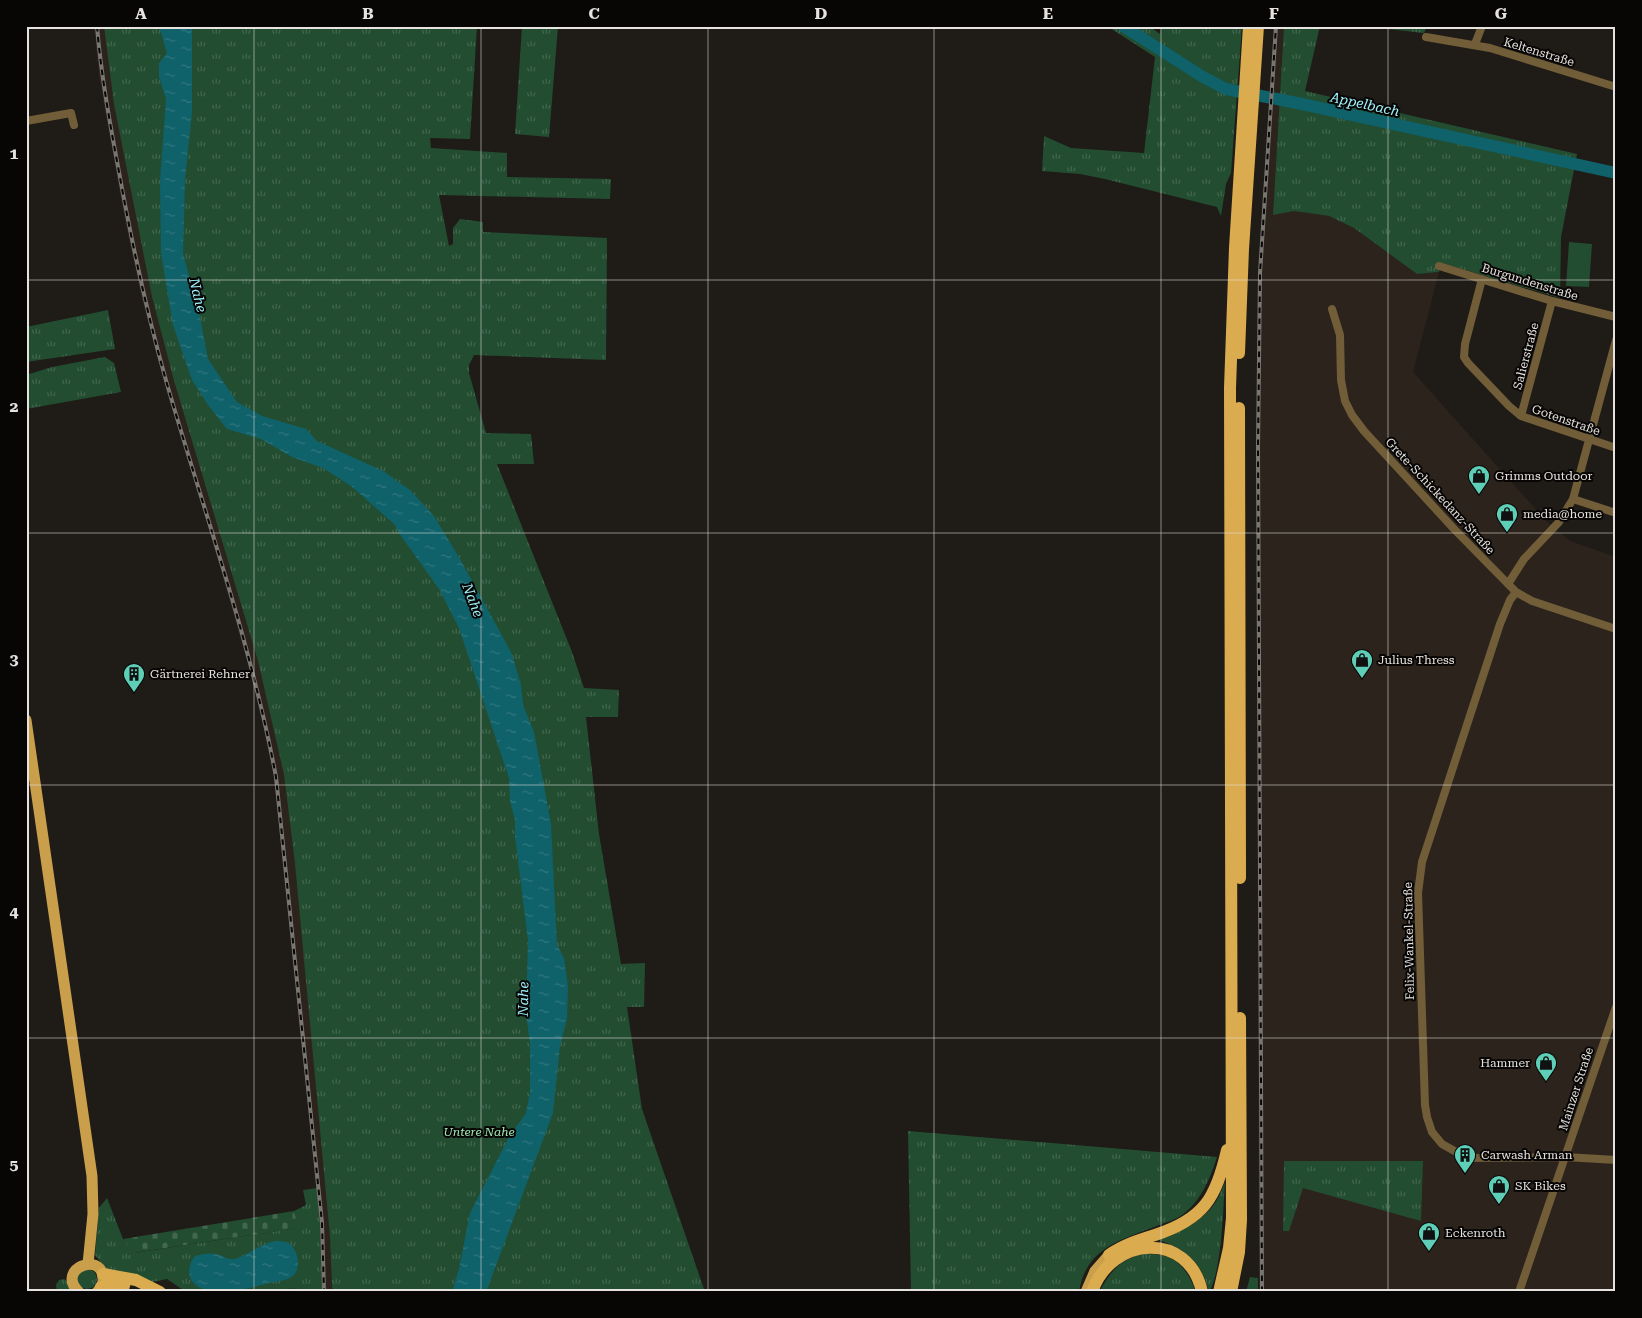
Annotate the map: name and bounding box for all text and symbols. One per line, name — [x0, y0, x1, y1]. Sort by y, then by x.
text: A — [135, 4, 147, 23]
text: B — [362, 4, 374, 23]
text: C — [588, 4, 600, 23]
text: D — [815, 4, 828, 23]
text: E — [1043, 4, 1053, 23]
text: F — [1269, 4, 1279, 23]
text: G — [1495, 4, 1508, 23]
street label: Keltenstraße — [1502, 35, 1576, 69]
water label: Appelbach — [1328, 89, 1401, 119]
text: 1 — [10, 144, 19, 163]
street label: Burgundenstraße — [1480, 261, 1580, 303]
water label: Nahe — [186, 275, 210, 314]
street label: Salierstraße — [1510, 321, 1542, 391]
text: 2 — [10, 397, 19, 416]
street label: Gotenstraße — [1530, 402, 1602, 438]
street label: Grete-Schickedanz-Straße — [1382, 435, 1498, 557]
shop icon: Grimms Outdoor — [1467, 464, 1491, 495]
place label: Grimms Outdoor — [1495, 469, 1593, 483]
shop icon: media@home — [1495, 502, 1519, 533]
place label: media@home — [1523, 507, 1603, 521]
water label: Nahe — [459, 580, 487, 619]
shop icon: Julius Thress — [1350, 648, 1374, 679]
text: 3 — [10, 650, 19, 669]
place label: Julius Thress — [1378, 653, 1455, 667]
building icon: Gärtnerei Rehner — [122, 662, 146, 693]
place label: Gärtnerei Rehner — [150, 667, 250, 681]
street label: Felix-Wankel-Straße — [1401, 881, 1417, 1000]
text: 4 — [10, 902, 19, 921]
water label: Nahe — [515, 981, 531, 1018]
street label: Mainzer Straße — [1556, 1045, 1596, 1132]
shop icon: Hammer — [1534, 1051, 1558, 1082]
place label: Hammer — [1480, 1056, 1530, 1070]
park label: Untere Nahe — [443, 1125, 515, 1139]
building icon: Carwash Arman — [1453, 1143, 1477, 1174]
place label: Carwash Arman — [1481, 1148, 1573, 1162]
text: 5 — [10, 1155, 19, 1174]
shop icon: SK Bikes — [1487, 1174, 1511, 1205]
place label: SK Bikes — [1515, 1179, 1566, 1193]
shop icon: Eckenroth — [1417, 1221, 1441, 1252]
place label: Eckenroth — [1445, 1226, 1506, 1240]

